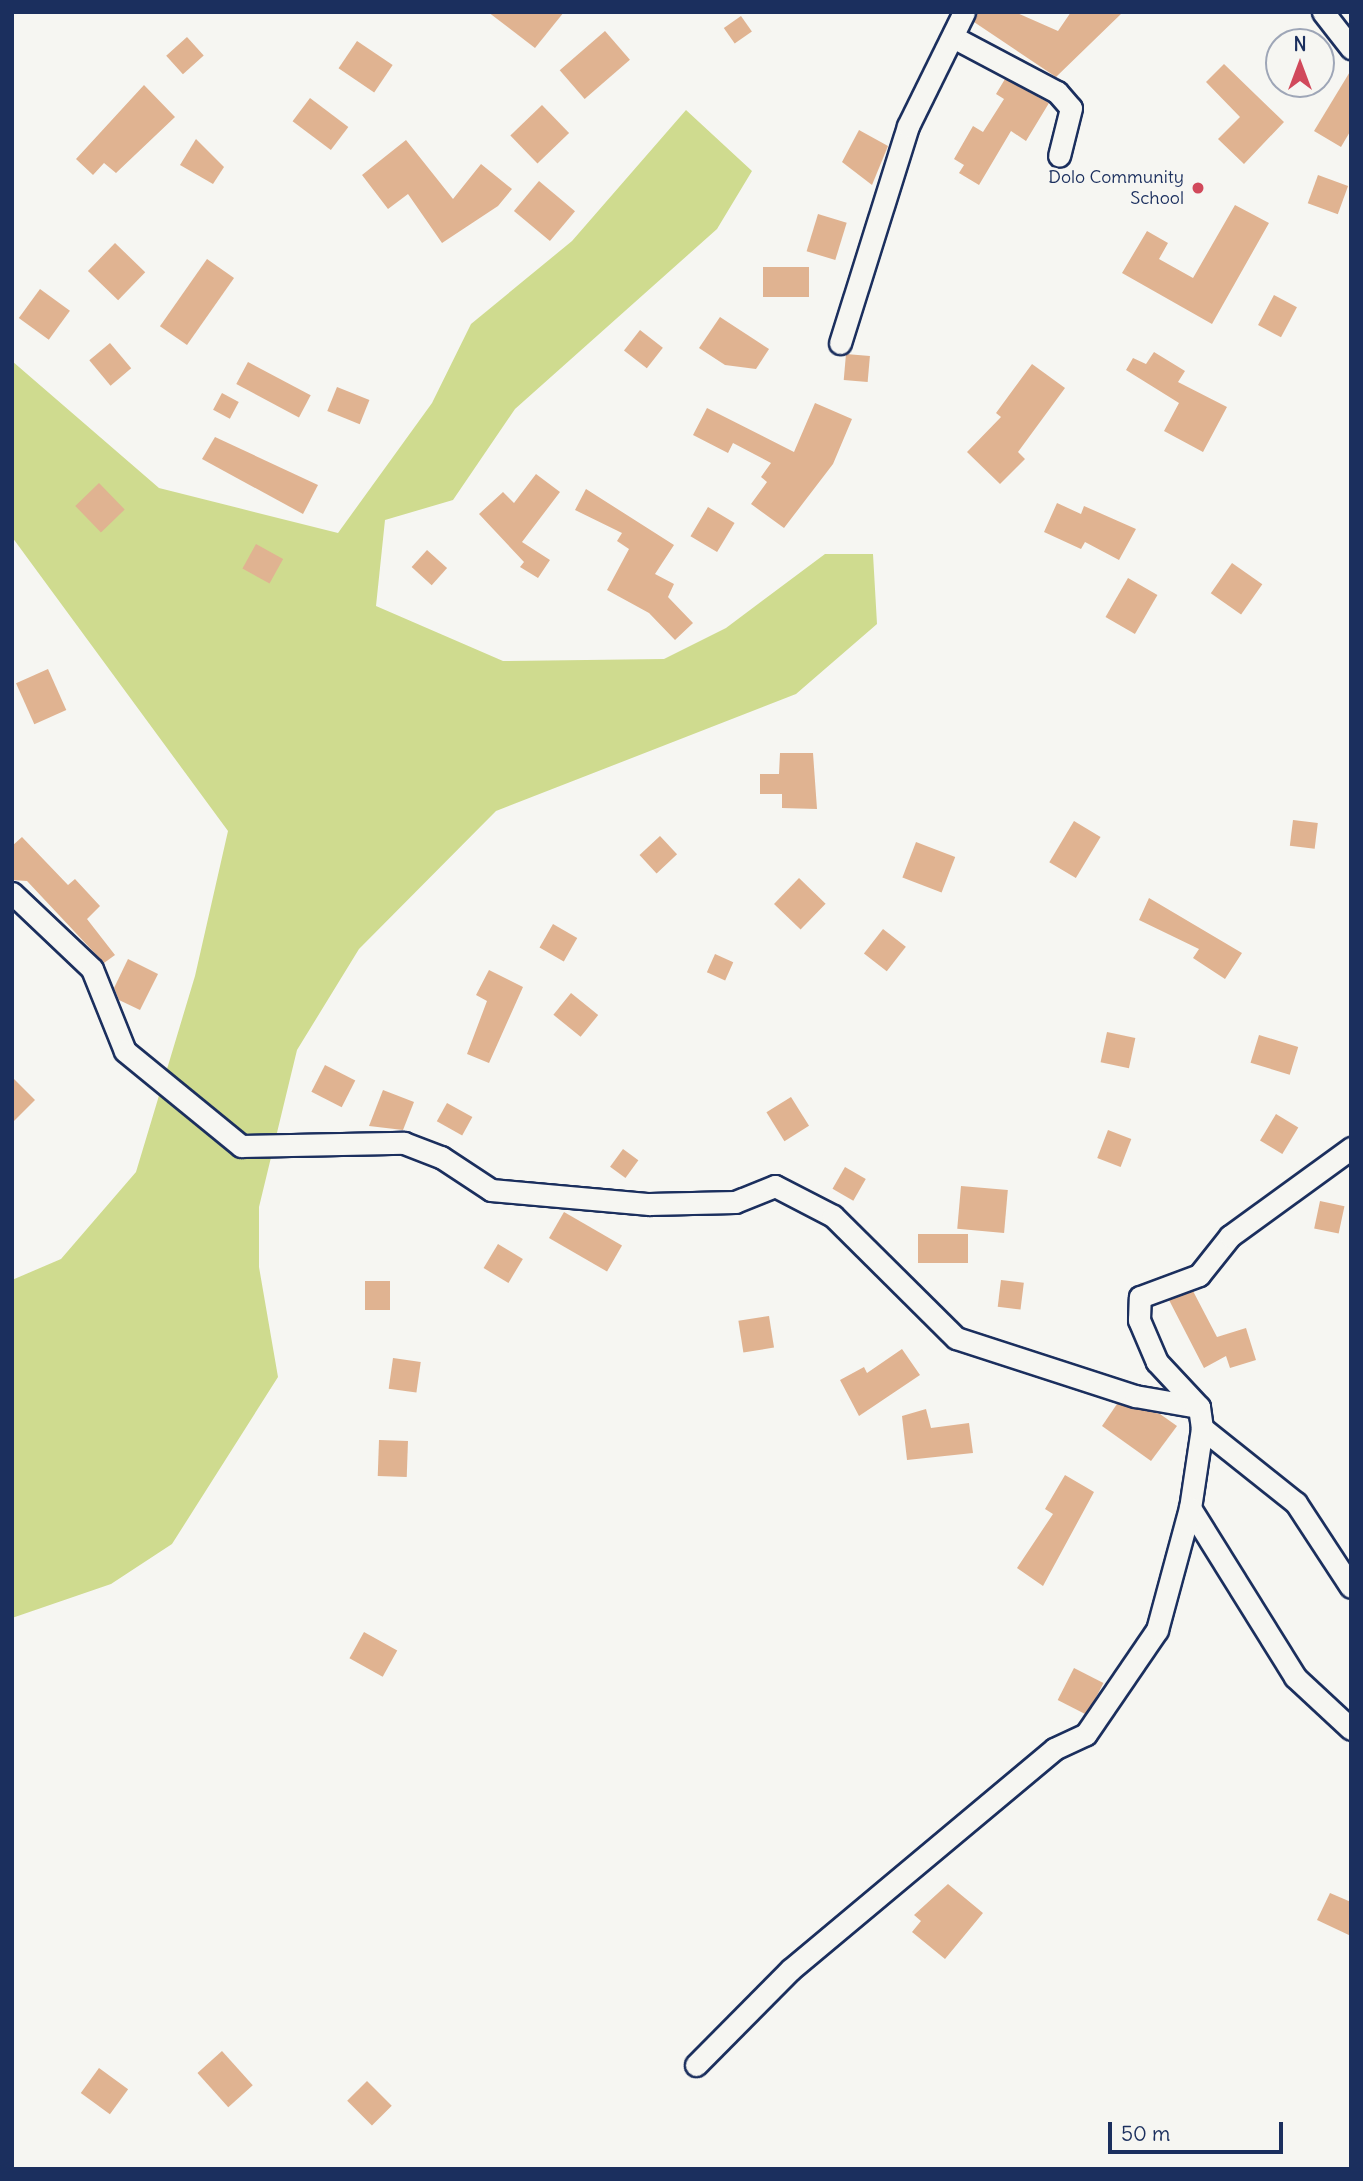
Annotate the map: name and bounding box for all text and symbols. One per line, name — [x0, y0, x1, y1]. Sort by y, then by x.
north arrow — [1265, 28, 1335, 98]
text: N — [1293, 32, 1307, 56]
place label: Dolo Community School — [1048, 167, 1184, 210]
marker: Dolo Community School — [1190, 180, 1206, 196]
scale bar — [1111, 2108, 1286, 2152]
text: 50 m — [1121, 2120, 1170, 2147]

